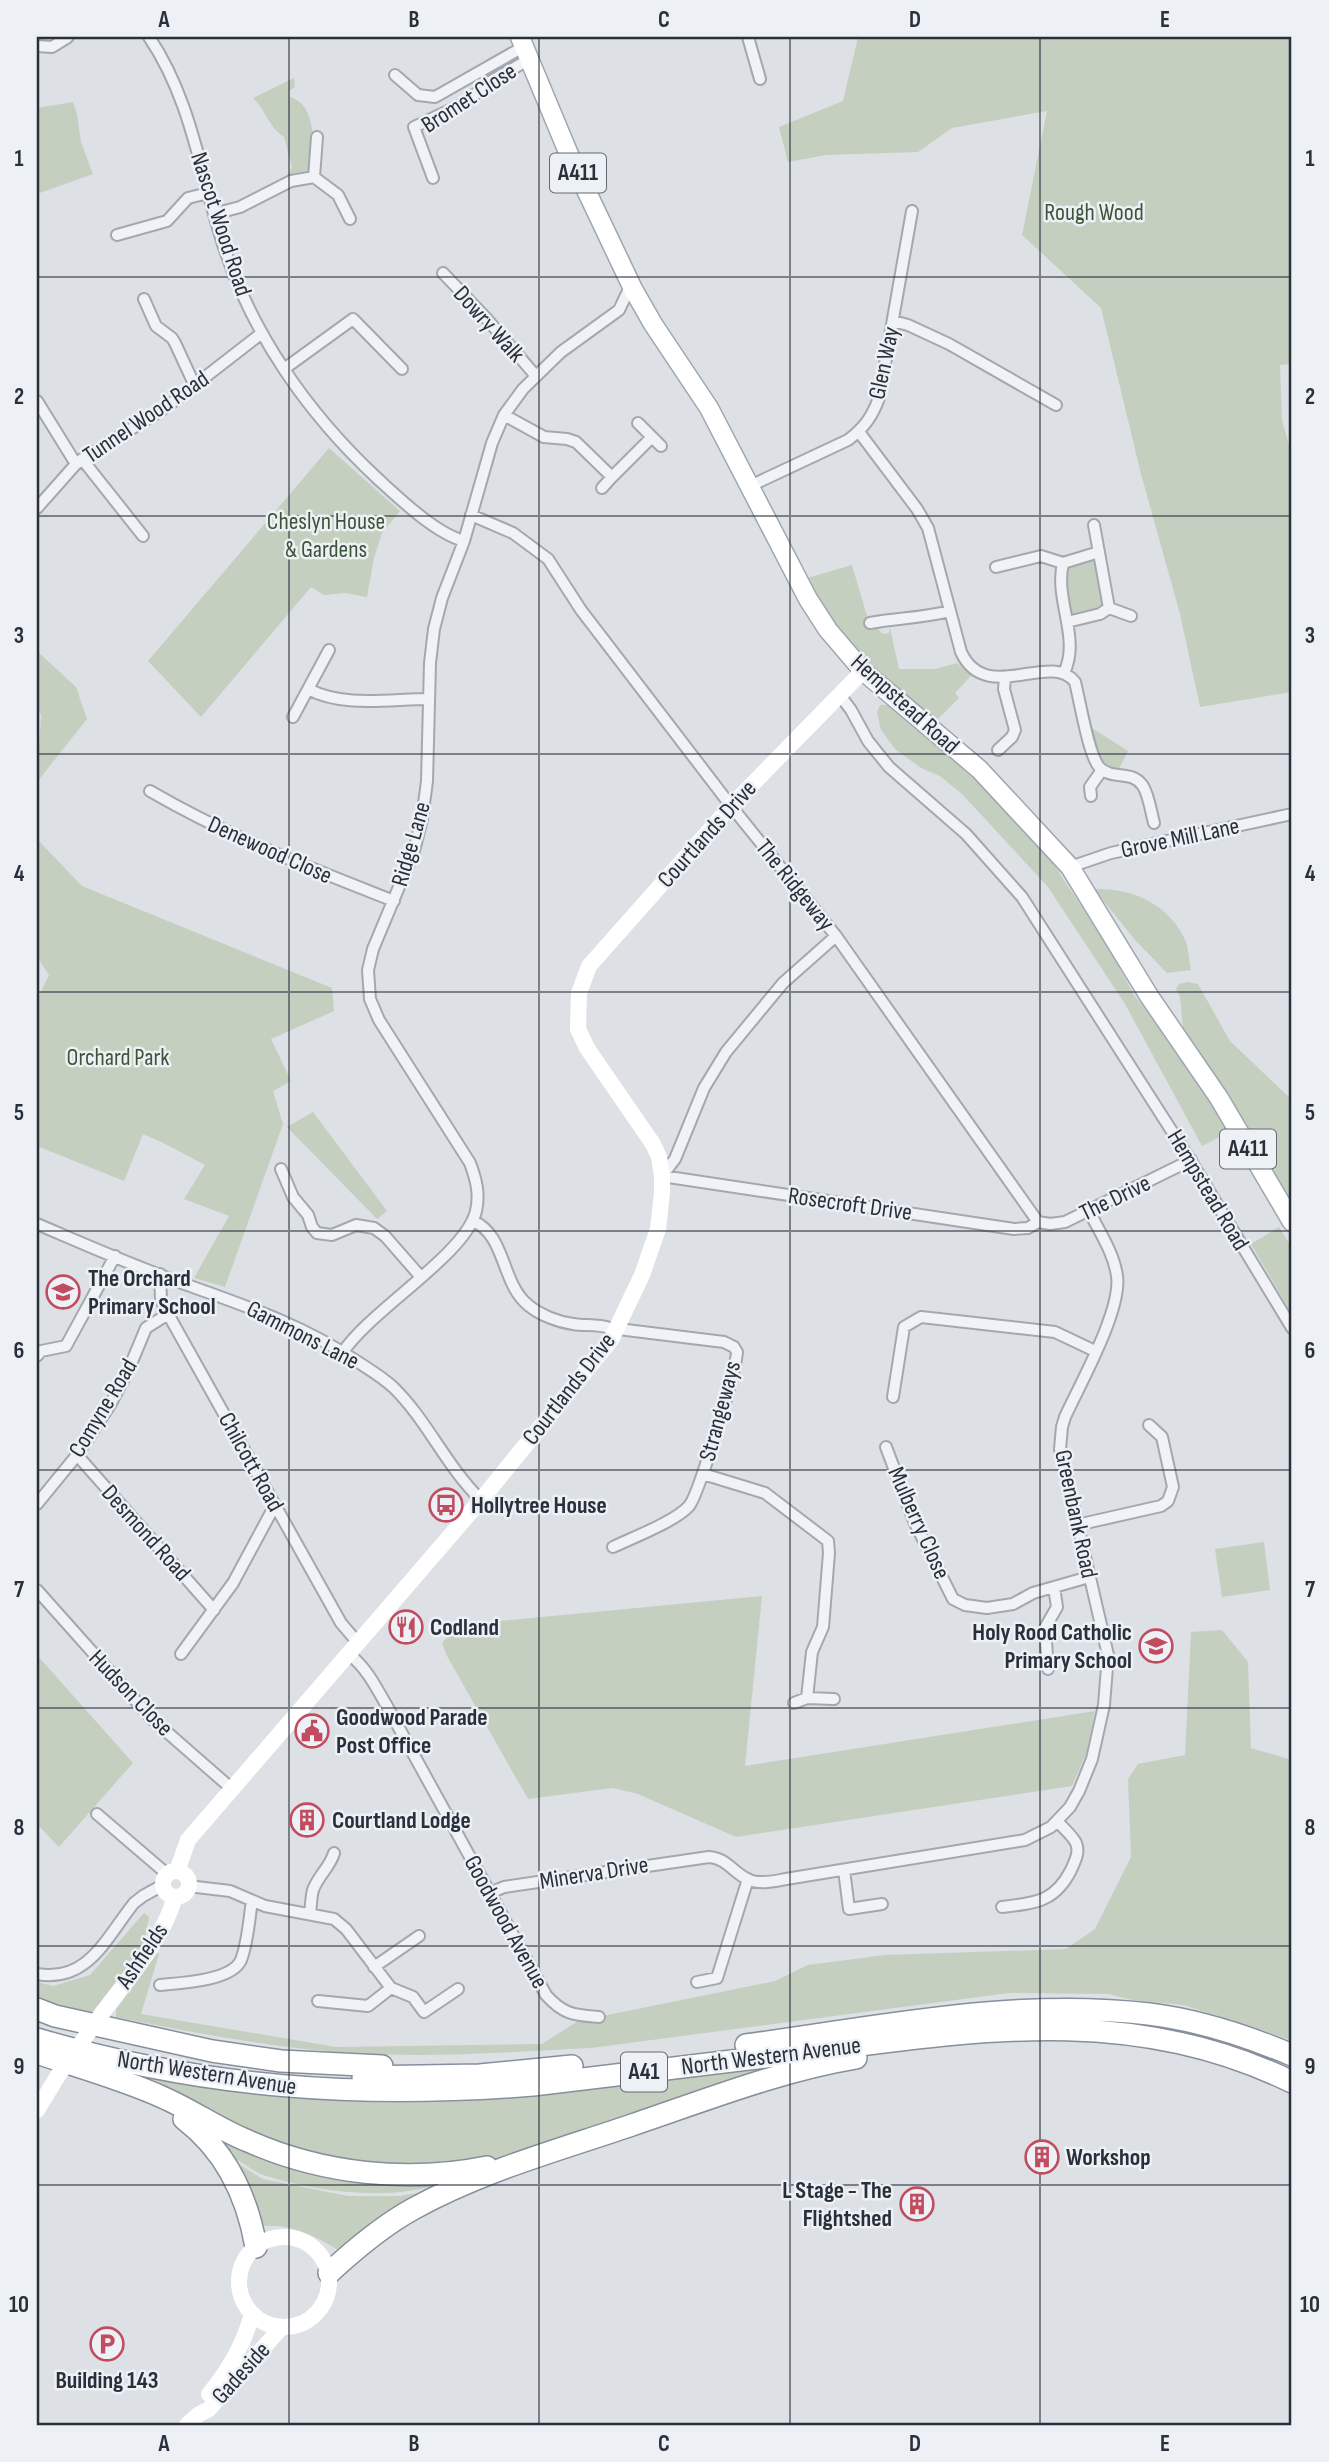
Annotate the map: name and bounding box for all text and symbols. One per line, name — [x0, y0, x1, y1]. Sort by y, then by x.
text: A — [158, 6, 171, 34]
text: B — [409, 6, 420, 34]
text: C — [658, 6, 670, 34]
text: D — [909, 6, 921, 34]
text: E — [1160, 6, 1170, 34]
street label: Bromet Close — [416, 57, 522, 139]
text: 1 — [14, 145, 24, 173]
text: 1 — [1305, 145, 1315, 173]
street label: Nascot Wood Road — [184, 148, 258, 300]
road number: A411 — [550, 154, 606, 192]
park label: Rough Wood — [1044, 198, 1144, 227]
street label: Dowry Walk — [447, 280, 531, 368]
street label: Glen Way — [862, 324, 906, 402]
street label: Tunnel Wood Road — [78, 364, 214, 470]
text: 2 — [14, 383, 24, 411]
text: 2 — [1305, 383, 1315, 411]
park label: Cheslyn House & Gardens — [267, 507, 385, 564]
text: 3 — [14, 622, 24, 650]
text: 3 — [1305, 622, 1315, 650]
street label: Hempstead Road — [845, 648, 965, 760]
street label: Courtlands Drive — [651, 774, 763, 894]
street label: Ridge Lane — [385, 798, 437, 890]
street label: Denewood Close — [203, 810, 337, 890]
street label: Grove Mill Lane — [1118, 811, 1242, 865]
street label: The Ridgeway — [749, 833, 841, 937]
text: 4 — [14, 860, 25, 888]
text: 4 — [1305, 860, 1316, 888]
park label: Orchard Park — [67, 1043, 169, 1072]
text: 5 — [14, 1099, 24, 1127]
text: 5 — [1305, 1099, 1315, 1127]
street label: Hempstead Road — [1161, 1124, 1255, 1256]
road number: A411 — [1220, 1130, 1276, 1168]
street label: The Drive — [1075, 1168, 1155, 1228]
street label: Rosecroft Drive — [786, 1181, 914, 1227]
place label: The Orchard Primary School — [88, 1264, 216, 1321]
school or university icon: The Orchard Primary School — [44, 1273, 82, 1311]
street label: Gammons Lane — [242, 1294, 364, 1376]
street label: Courtlands Drive — [516, 1327, 622, 1451]
text: 6 — [14, 1337, 24, 1365]
text: 6 — [1305, 1337, 1315, 1365]
street label: Comyne Road — [62, 1354, 144, 1462]
street label: Strangeways — [693, 1358, 747, 1464]
street label: Chilcott Road — [212, 1407, 290, 1517]
street label: Greenbank Road — [1048, 1447, 1104, 1581]
street label: Mulberry Close — [881, 1462, 957, 1584]
street label: Desmond Road — [95, 1479, 197, 1587]
bus stop icon: Hollytree House — [427, 1486, 465, 1524]
place label: Hollytree House — [471, 1491, 607, 1520]
text: 7 — [14, 1576, 24, 1604]
text: 7 — [1305, 1576, 1315, 1604]
restaurant icon: Codland — [387, 1608, 425, 1646]
place label: Codland — [430, 1613, 499, 1642]
place label: Holy Rood Catholic Primary School — [972, 1618, 1132, 1675]
school or university icon: Holy Rood Catholic Primary School — [1137, 1627, 1175, 1665]
street label: Hudson Close — [83, 1644, 179, 1742]
place label: Goodwood Parade Post Office — [336, 1703, 488, 1760]
public building icon: Goodwood Parade Post Office — [293, 1712, 331, 1750]
building icon: Courtland Lodge — [288, 1801, 326, 1839]
place label: Courtland Lodge — [332, 1806, 471, 1835]
text: 8 — [14, 1814, 25, 1842]
text: 8 — [1305, 1814, 1316, 1842]
street label: Goodwood Avenue — [458, 1850, 554, 1994]
street label: Minerva Drive — [538, 1850, 650, 1896]
street label: Ashfields — [109, 1918, 174, 1995]
street label: North Western Avenue — [680, 2031, 862, 2081]
street label: North Western Avenue — [115, 2045, 299, 2101]
road number: A41 — [621, 2052, 667, 2092]
text: 9 — [14, 2053, 24, 2081]
text: 9 — [1305, 2053, 1315, 2081]
building icon: Workshop — [1023, 2138, 1061, 2176]
place label: Workshop — [1066, 2143, 1151, 2172]
place label: L Stage - The Flightshed — [782, 2176, 892, 2233]
building icon: L Stage - The Flightshed — [898, 2185, 936, 2223]
text: 10 — [9, 2291, 29, 2319]
text: 10 — [1300, 2291, 1320, 2319]
parking icon: Building 143 — [88, 2325, 126, 2363]
street label: Gadeside — [206, 2336, 276, 2410]
place label: Building 143 — [55, 2366, 159, 2395]
text: A — [158, 2430, 171, 2458]
text: B — [409, 2430, 420, 2458]
text: C — [658, 2430, 670, 2458]
text: D — [909, 2430, 921, 2458]
text: E — [1160, 2430, 1170, 2458]

